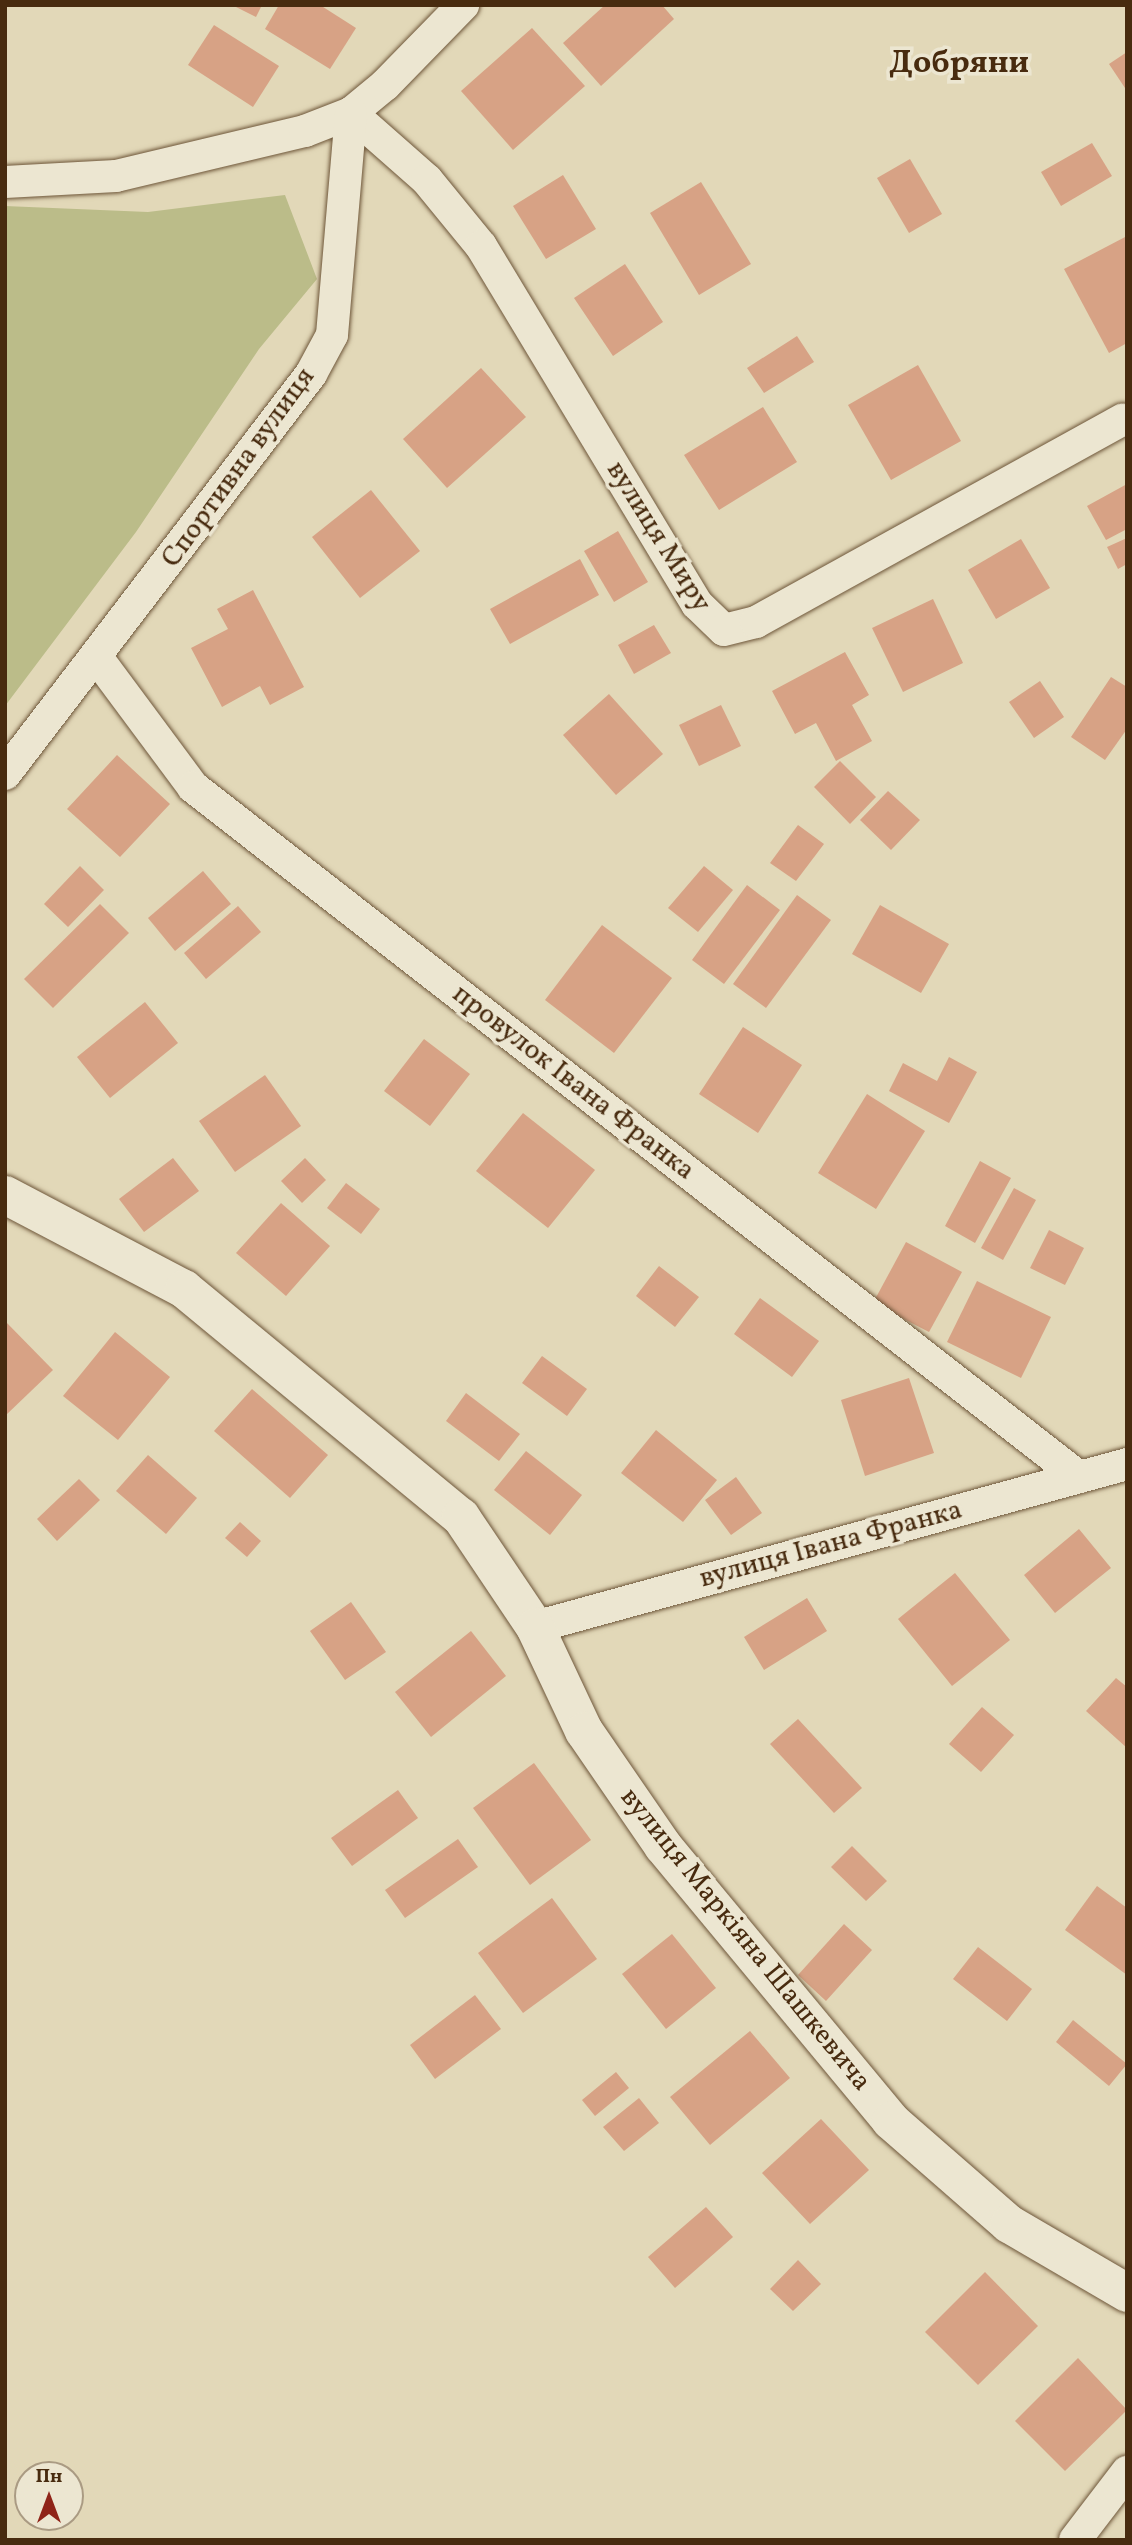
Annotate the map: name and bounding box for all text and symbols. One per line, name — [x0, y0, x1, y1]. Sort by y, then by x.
district label: Добряни — [889, 45, 1029, 83]
street label: Спортивна вулиця — [155, 361, 323, 575]
street label: вулиця Миру — [598, 455, 718, 619]
street label: провулок Івана Франка — [445, 978, 701, 1188]
street label: вулиця Івана Франка — [696, 1494, 966, 1596]
street label: вулиця Маркіяна Шашкевича — [612, 1782, 878, 2098]
north arrow — [14, 2461, 84, 2531]
text: Пн — [36, 2464, 62, 2490]

